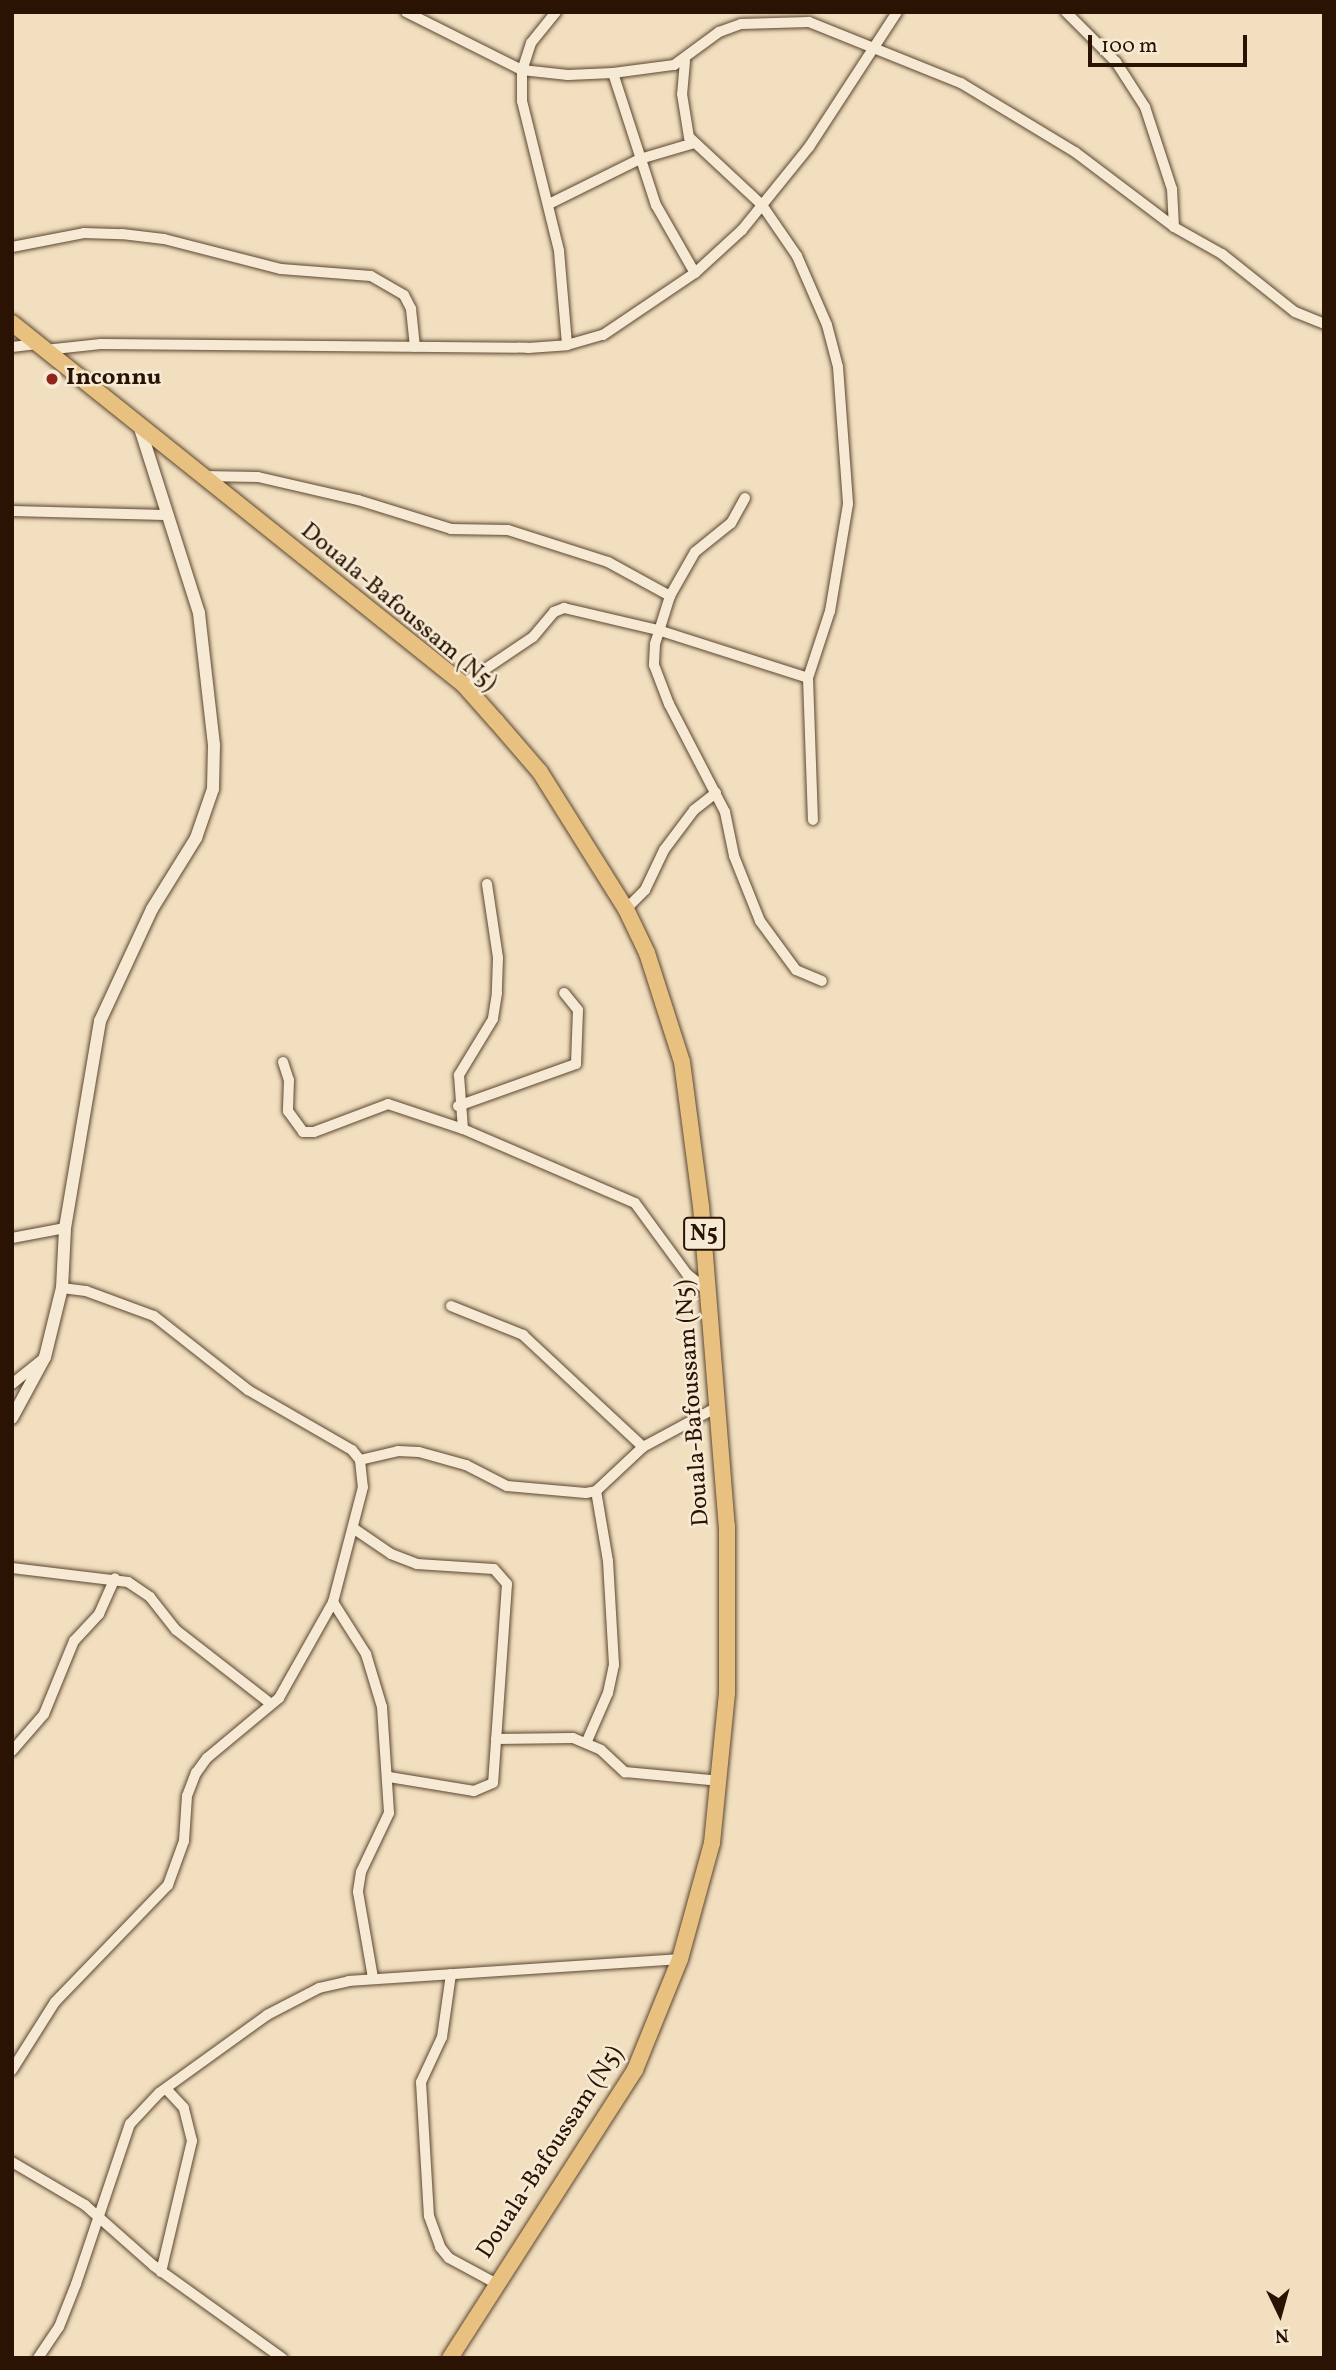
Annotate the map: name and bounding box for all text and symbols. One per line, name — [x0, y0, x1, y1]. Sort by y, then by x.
scale bar — [1091, 21, 1250, 65]
text: 100 m — [1101, 32, 1158, 61]
place label: Inconnu — [66, 365, 161, 393]
marker: Inconnu — [44, 371, 60, 387]
street label: Douala-Bafoussam (N5) — [294, 517, 502, 699]
road number: N5 — [683, 1214, 725, 1254]
street label: Douala-Bafoussam (N5) — [671, 1279, 717, 1527]
street label: Douala-Bafoussam (N5) — [472, 2041, 630, 2265]
north arrow — [1245, 2279, 1315, 2349]
text: N — [1274, 2321, 1290, 2348]

